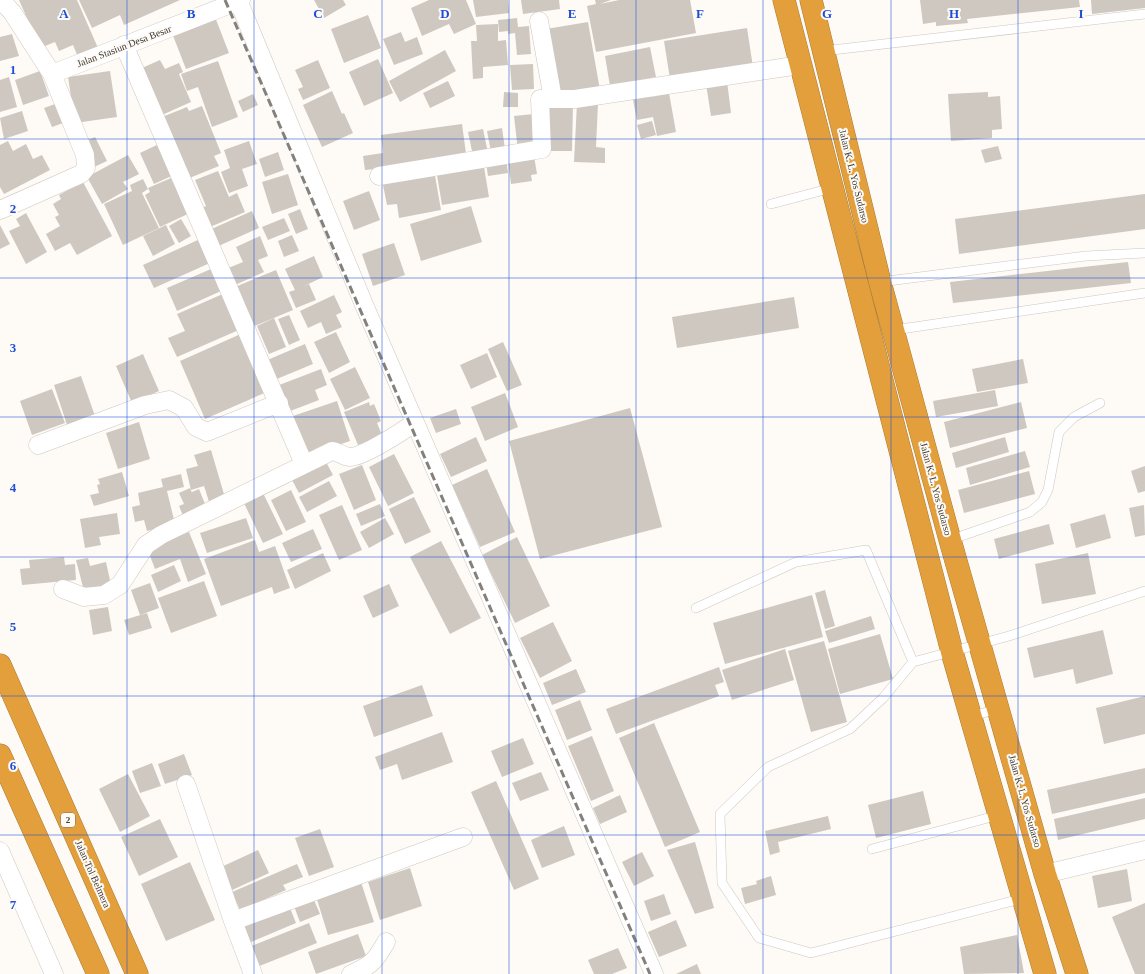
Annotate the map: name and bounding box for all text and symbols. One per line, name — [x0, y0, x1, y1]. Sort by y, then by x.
text: A — [59, 6, 69, 21]
text: B — [187, 6, 196, 21]
text: C — [313, 6, 323, 21]
text: D — [440, 6, 450, 21]
text: E — [568, 6, 576, 21]
text: F — [696, 6, 704, 21]
text: G — [822, 6, 832, 21]
text: H — [949, 6, 959, 21]
text: I — [1078, 6, 1084, 21]
street label: Jalan Stasiun Desa Besar — [75, 23, 173, 69]
text: 1 — [10, 62, 16, 77]
street label: Jalan K. L. Yos Sudarso — [837, 128, 871, 224]
text: 2 — [10, 201, 16, 216]
text: 3 — [10, 340, 17, 355]
street label: Jalan K. L. Yos Sudarso — [918, 441, 954, 537]
text: 4 — [10, 480, 17, 495]
text: 5 — [10, 619, 17, 634]
street label: Jalan K. L. Yos Sudarso — [1007, 753, 1043, 849]
text: 6 — [10, 758, 17, 773]
road number: 2 — [61, 813, 75, 827]
street label: Jalan Tol Belmera — [73, 839, 113, 910]
text: 7 — [10, 897, 17, 912]

